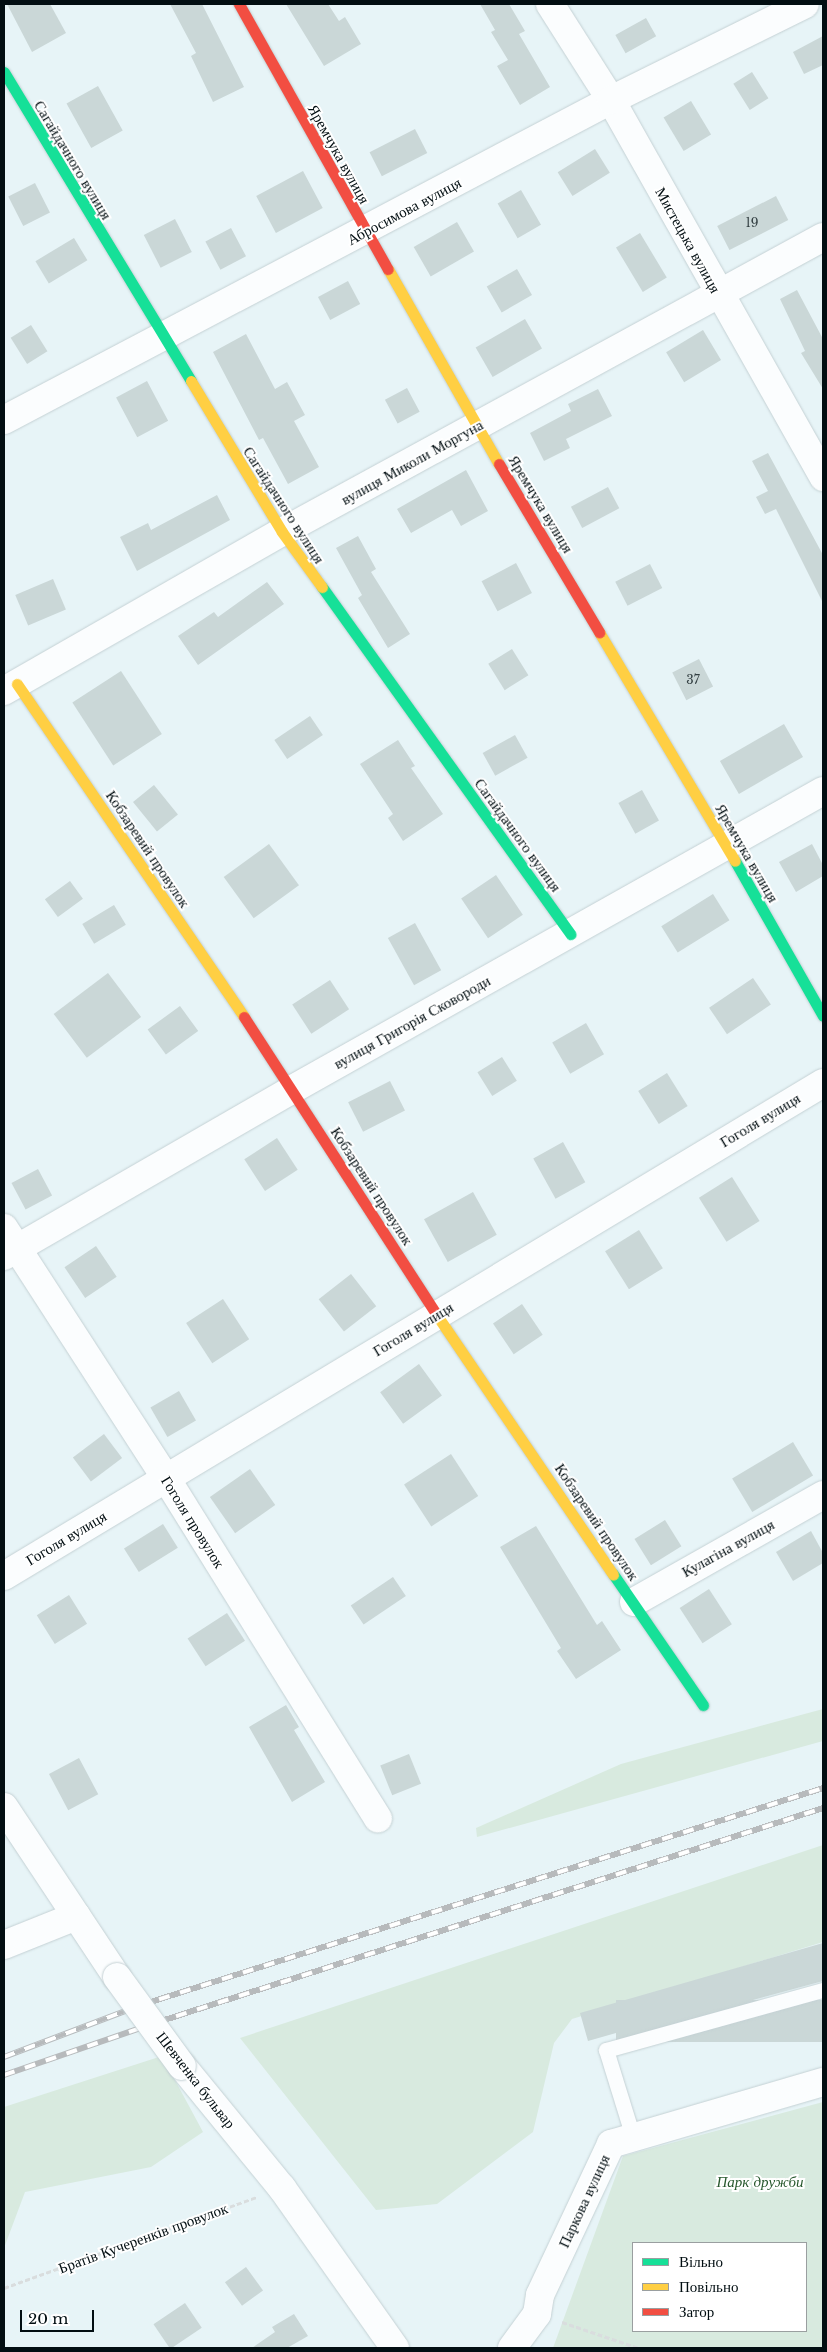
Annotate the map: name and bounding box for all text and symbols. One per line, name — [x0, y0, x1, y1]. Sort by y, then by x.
street label: Сагайдачного вулиця — [30, 97, 116, 223]
street label: Яремчука вулиця — [304, 101, 374, 207]
street label: Абросимова вулиця — [344, 173, 464, 249]
street label: Мистецька вулиця — [652, 184, 724, 296]
house number: 19 — [745, 216, 759, 230]
street label: вулиця Миколи Моргуна — [338, 415, 486, 509]
street label: Сагайдачного вулиця — [239, 443, 329, 567]
street label: Яремчука вулиця — [505, 452, 577, 556]
house number: 37 — [686, 673, 700, 687]
street label: Сагайдачного вулиця — [471, 775, 565, 895]
street label: Кобзаревий провулок — [102, 787, 194, 911]
street label: Яремчука вулиця — [712, 801, 782, 905]
street label: вулиця Григорія Сковороди — [331, 971, 493, 1073]
street label: Гоголя вулиця — [717, 1089, 803, 1151]
street label: Кобзаревий провулок — [327, 1124, 417, 1248]
street label: Гоголя вулиця — [370, 1298, 456, 1360]
street label: Кобзаревий провулок — [551, 1460, 643, 1584]
street label: Гоголя провулок — [157, 1473, 229, 1571]
street label: Гоголя вулиця — [23, 1507, 109, 1569]
street label: Кулагіна вулиця — [679, 1515, 777, 1581]
street label: Шевченка бульвар — [153, 2028, 239, 2132]
street label: Паркова вулиця — [555, 2152, 613, 2250]
park label: Парк дружби — [717, 2173, 803, 2191]
street label: Братів Кучеренків провулок — [56, 2199, 230, 2277]
legend — [632, 2242, 807, 2332]
text: Вільно — [679, 2252, 723, 2271]
text: Повільно — [679, 2277, 738, 2296]
scale bar — [22, 2300, 96, 2332]
text: Затор — [679, 2302, 714, 2321]
text: 20 m — [28, 2309, 68, 2328]

